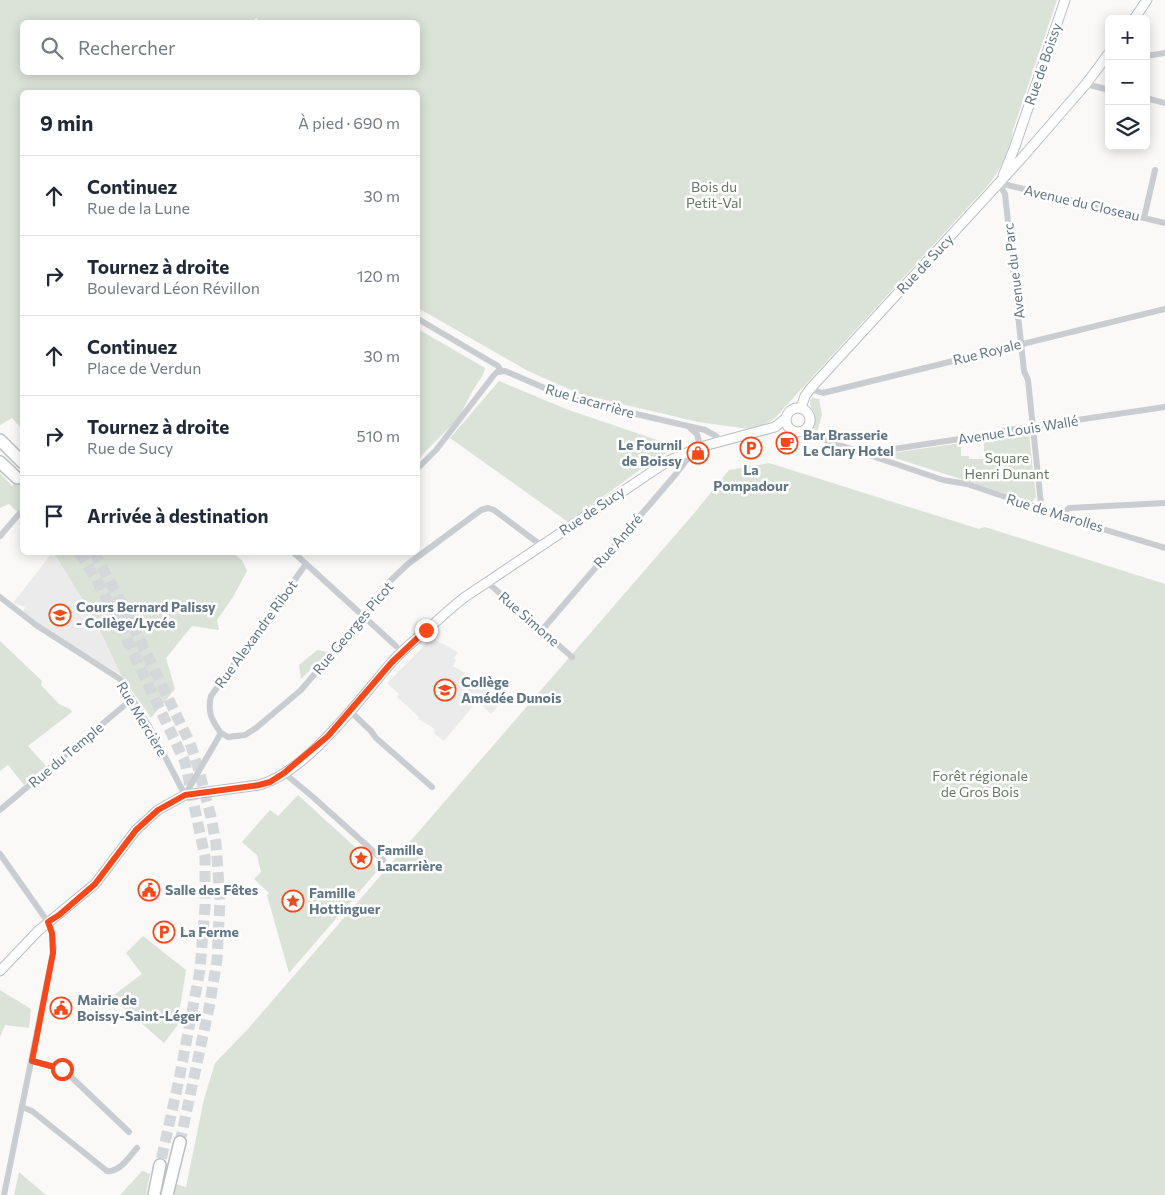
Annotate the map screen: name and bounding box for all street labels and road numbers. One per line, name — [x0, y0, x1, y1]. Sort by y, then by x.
street label: Rue de Boissy — [1020, 20, 1065, 107]
street label: Avenue du Closeau — [1023, 181, 1142, 224]
street label: Avenue du Parc — [999, 222, 1028, 320]
street label: Rue de Sucy — [893, 230, 957, 297]
street label: Rue Royale — [951, 335, 1023, 368]
street label: Rue Lacarrière — [544, 380, 637, 421]
street label: Avenue Louis Wallé — [957, 412, 1079, 447]
street label: Rue de Sucy — [556, 482, 628, 539]
street label: Rue de Marolles — [1005, 490, 1106, 535]
street label: Rue André — [590, 510, 646, 571]
street label: Rue Alexandre Ribot — [211, 576, 301, 691]
street label: Rue Georges Picot — [309, 578, 397, 678]
street label: Rue Simone — [495, 588, 563, 650]
street label: Rue Mercière — [114, 678, 171, 759]
street label: Rue du Temple — [25, 718, 107, 791]

